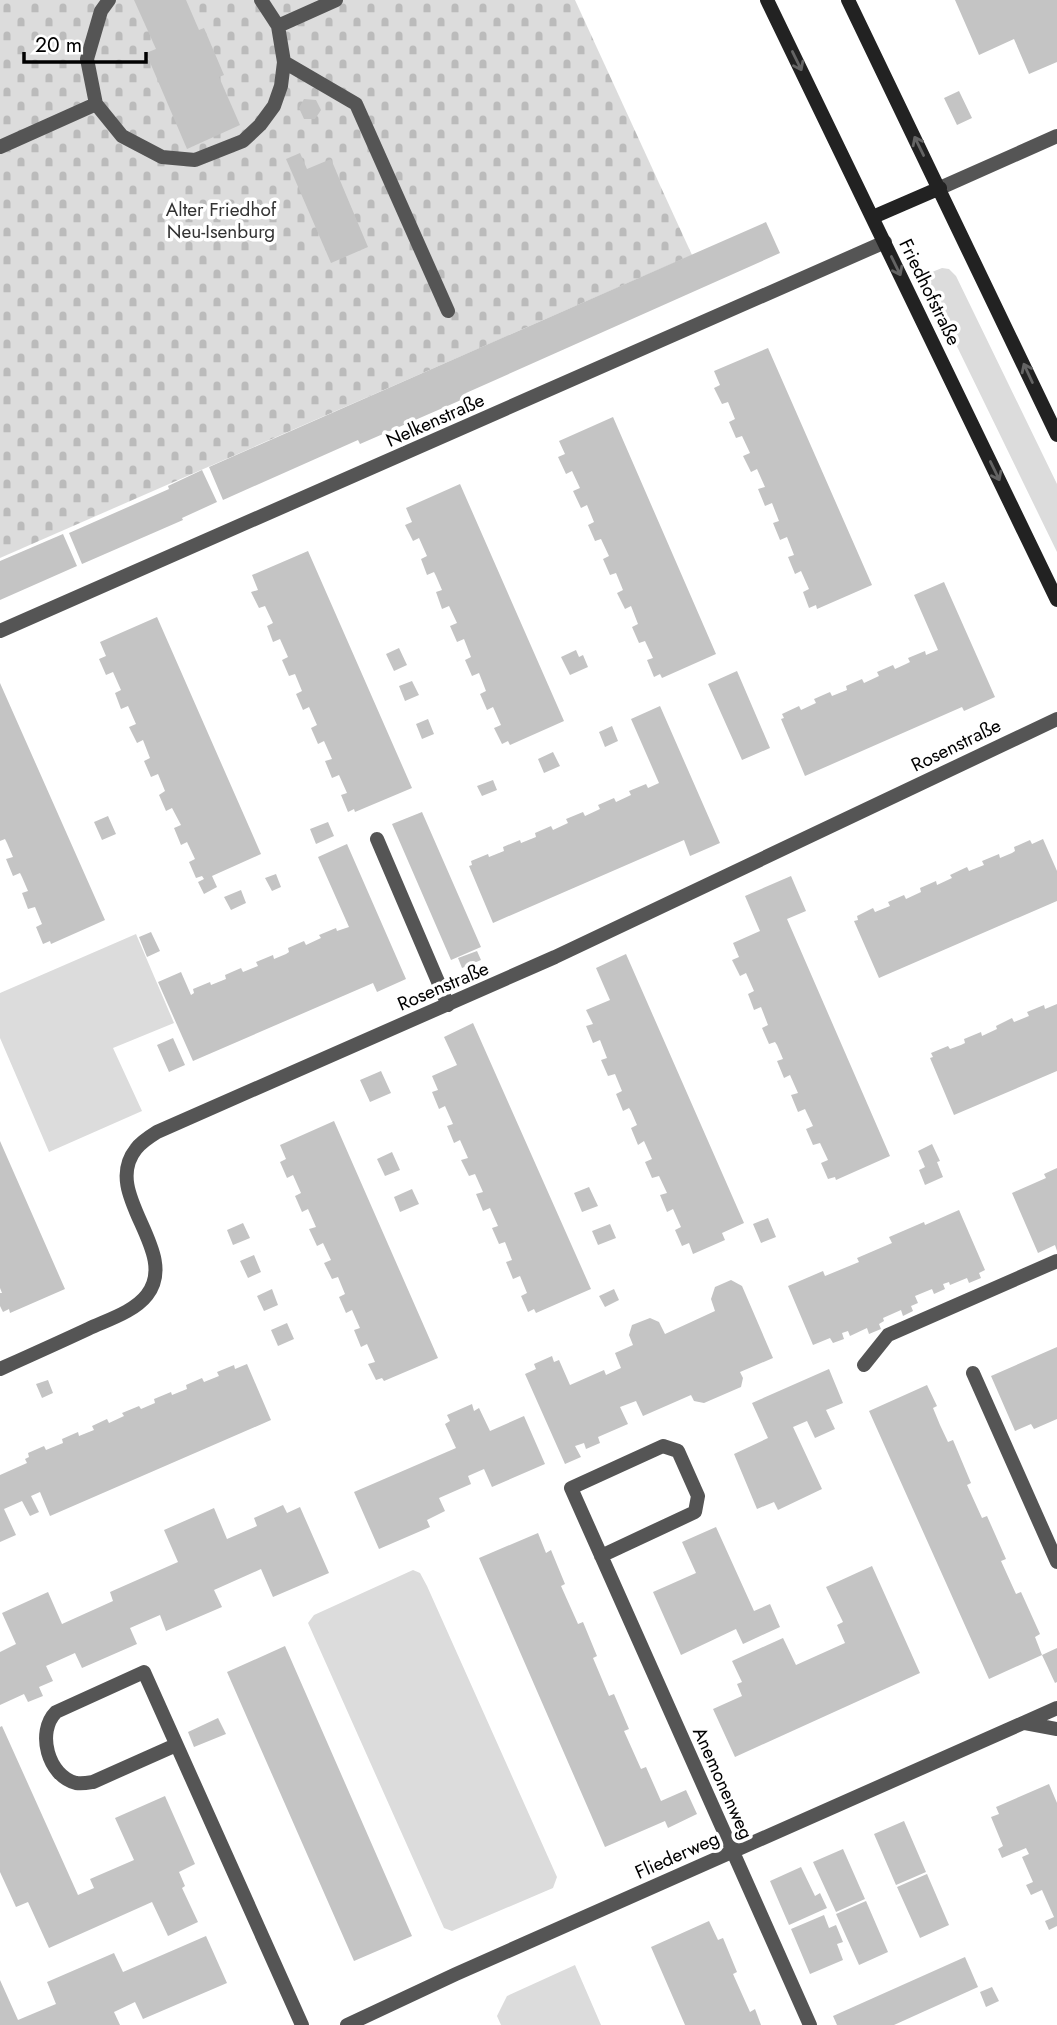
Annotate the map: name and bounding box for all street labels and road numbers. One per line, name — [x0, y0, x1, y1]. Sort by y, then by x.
street label: Friedhofstraße — [893, 234, 968, 350]
street label: Nelkenstraße — [381, 386, 489, 454]
street label: Rosenstraße — [907, 712, 1006, 778]
street label: Rosenstraße — [393, 955, 493, 1017]
street label: Anemonenweg — [686, 1723, 760, 1843]
street label: Fliederweg — [631, 1824, 723, 1886]

